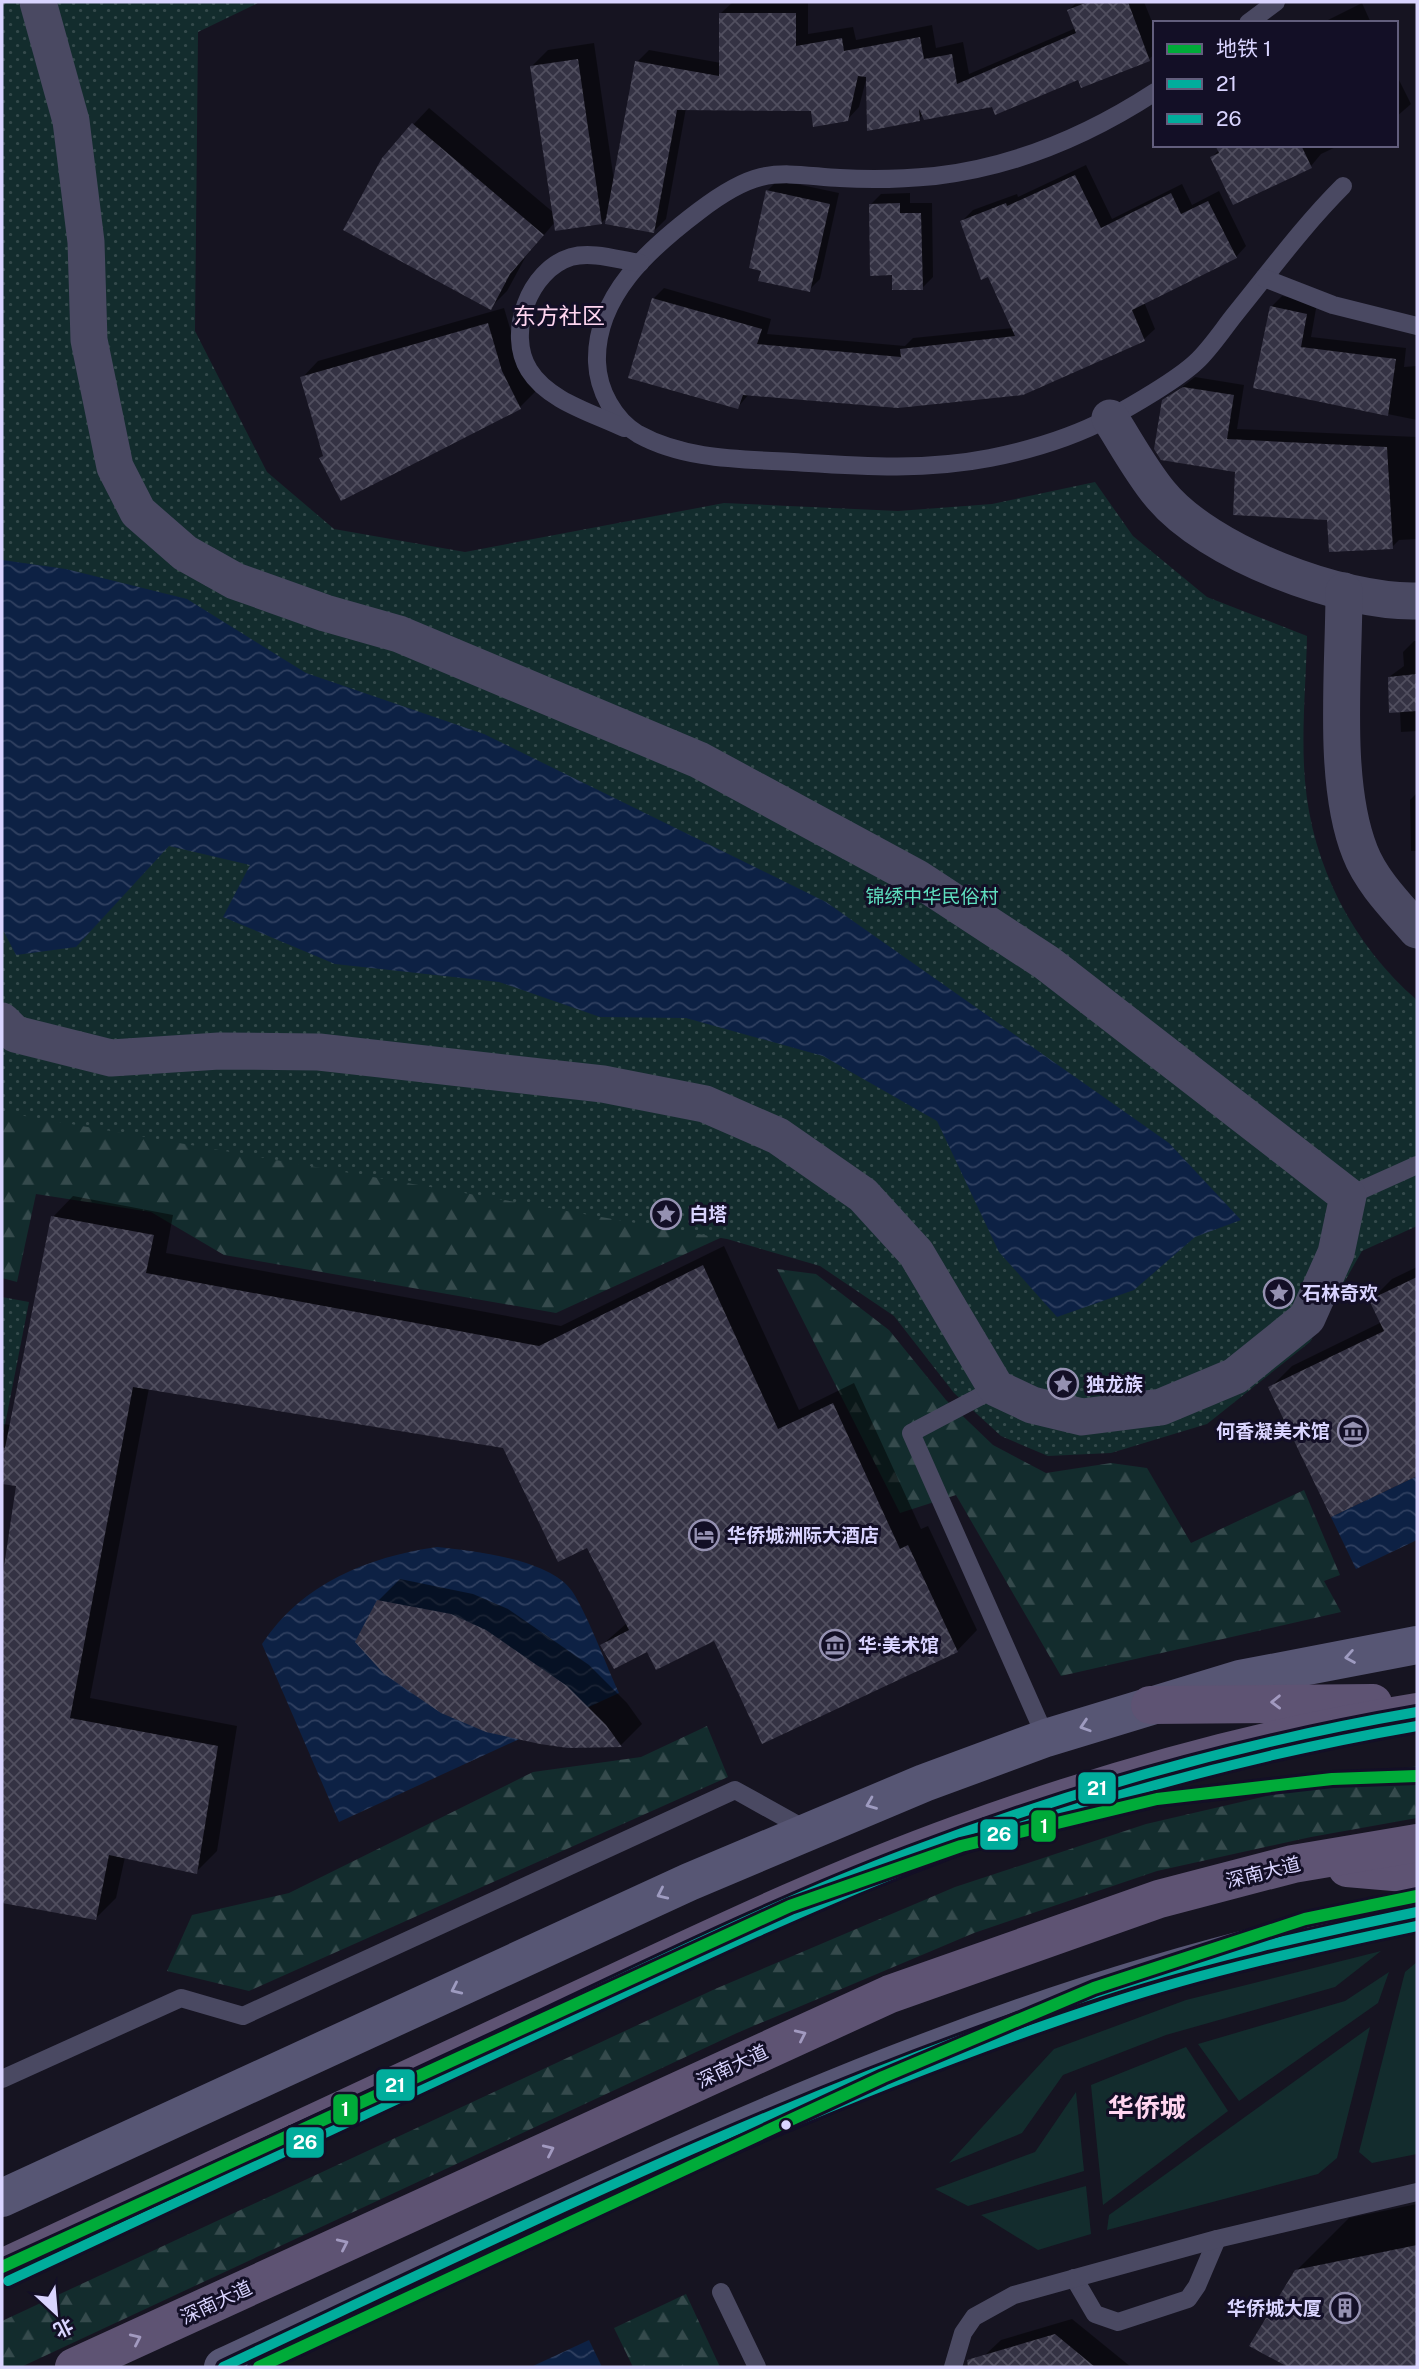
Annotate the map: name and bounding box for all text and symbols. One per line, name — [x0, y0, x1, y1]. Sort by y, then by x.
legend — [1153, 21, 1398, 147]
text: 地铁 1 — [1216, 36, 1272, 61]
text: 21 — [1216, 71, 1237, 96]
text: 26 — [1216, 106, 1242, 131]
district label: 东方社区 — [513, 302, 605, 329]
park label: 锦绣中华民俗村 — [865, 885, 999, 907]
place icon: 白塔 — [649, 1197, 683, 1231]
place label: 白塔 — [689, 1203, 727, 1225]
place icon: 石林奇欢 — [1262, 1276, 1296, 1310]
place label: 石林奇欢 — [1302, 1282, 1378, 1304]
place icon: 独龙族 — [1046, 1367, 1080, 1401]
place label: 独龙族 — [1086, 1373, 1143, 1395]
museum icon: 何香凝美术馆 — [1336, 1414, 1370, 1448]
place label: 何香凝美术馆 — [1216, 1420, 1330, 1442]
hotel icon: 华侨城洲际大酒店 — [687, 1518, 721, 1552]
place label: 华侨城洲际大酒店 — [727, 1524, 879, 1546]
museum icon: 华·美术馆 — [818, 1628, 852, 1662]
place label: 华·美术馆 — [858, 1634, 939, 1656]
one-way arrow — [1344, 1648, 1356, 1663]
one-way arrow — [1270, 1694, 1280, 1710]
one-way arrow — [1079, 1718, 1092, 1732]
line badge: 21 — [1077, 1771, 1117, 1805]
text: 21 — [1087, 1777, 1107, 1799]
one-way arrow — [866, 1795, 878, 1809]
line badge: 1 — [1030, 1809, 1057, 1843]
text: 1 — [1040, 1815, 1048, 1837]
line badge: 26 — [979, 1818, 1019, 1851]
text: 26 — [987, 1823, 1011, 1845]
street label: 深南大道 — [1223, 1852, 1303, 1892]
one-way arrow — [657, 1886, 670, 1900]
one-way arrow — [451, 1981, 463, 1995]
one-way arrow — [794, 2029, 806, 2043]
street label: 深南大道 — [693, 2040, 771, 2092]
line badge: 21 — [375, 2068, 416, 2102]
text: 21 — [385, 2074, 405, 2096]
district label: 华侨城 — [1108, 2092, 1186, 2123]
line badge: 1 — [332, 2093, 359, 2126]
text: 1 — [341, 2098, 349, 2120]
unlabelled marker — [779, 2118, 793, 2132]
line badge: 26 — [285, 2126, 325, 2159]
text: 26 — [293, 2131, 317, 2153]
one-way arrow — [542, 2144, 555, 2158]
one-way arrow — [335, 2238, 348, 2252]
street label: 深南大道 — [177, 2276, 255, 2328]
north arrow — [21, 2278, 91, 2348]
building icon: 华侨城大厦 — [1328, 2291, 1362, 2325]
place label: 华侨城大厦 — [1227, 2297, 1322, 2319]
text: 北 — [50, 2314, 77, 2342]
one-way arrow — [128, 2333, 141, 2347]

